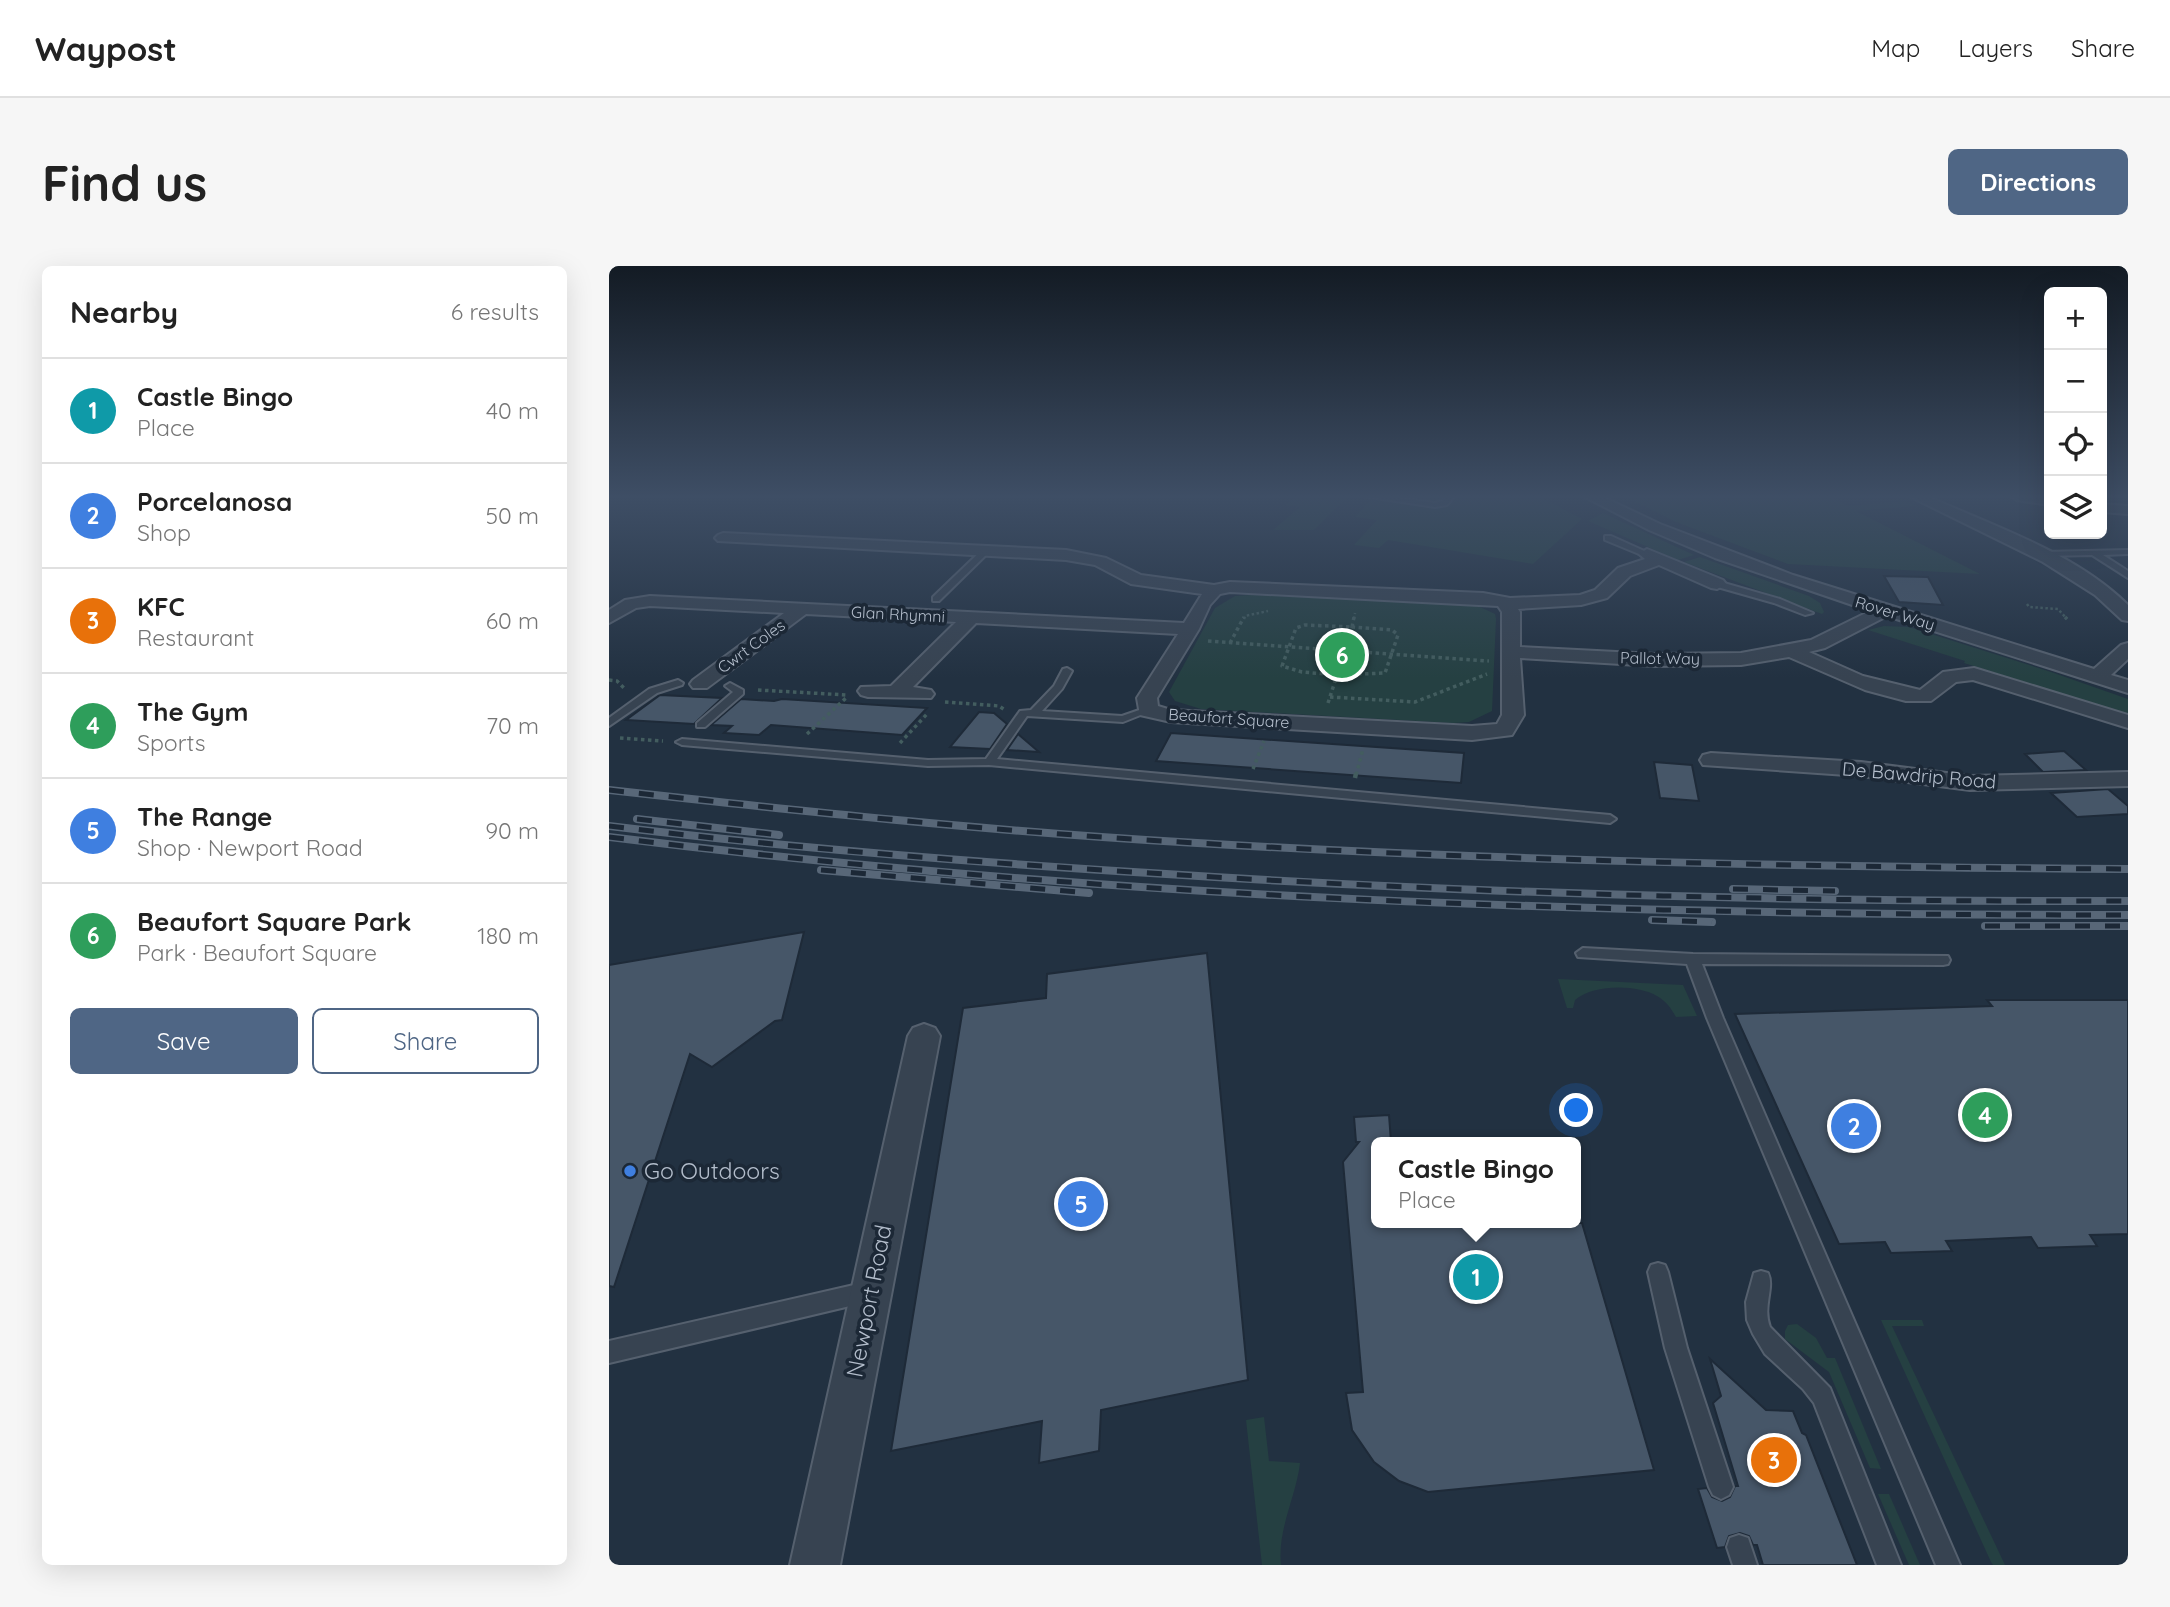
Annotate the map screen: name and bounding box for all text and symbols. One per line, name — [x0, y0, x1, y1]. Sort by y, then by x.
text: Waypost — [35, 28, 177, 69]
text: Map — [1871, 33, 1920, 63]
text: Layers — [1958, 33, 2033, 63]
text: Share — [2071, 33, 2135, 63]
button: Directions — [1948, 149, 2128, 215]
text: Find us — [42, 152, 207, 213]
map controls — [2044, 287, 2107, 539]
button: + — [2044, 287, 2107, 350]
text: Nearby — [70, 293, 178, 331]
text: 6 results — [451, 297, 539, 326]
button: − — [2044, 350, 2107, 413]
text: Castle Bingo — [137, 380, 293, 413]
text: 1 — [89, 396, 97, 425]
text: 40 m — [486, 396, 539, 425]
text: Place — [137, 413, 195, 442]
button: locate — [2044, 413, 2107, 476]
button: layers — [2044, 476, 2107, 539]
text: Porcelanosa — [137, 485, 292, 518]
text: 2 — [86, 501, 100, 530]
text: 50 m — [486, 501, 539, 530]
text: Shop — [137, 518, 191, 547]
text: KFC — [137, 590, 185, 623]
street label: Rover Way — [1853, 591, 1937, 635]
street label: Glan Rhymni — [850, 602, 946, 626]
text: 3 — [87, 606, 99, 635]
text: 60 m — [486, 606, 539, 635]
street label: Cwrt Coles — [713, 615, 789, 677]
text: Restaurant — [137, 623, 254, 652]
pin: 6 — [1319, 629, 1365, 681]
street label: Pallot Way — [1620, 647, 1700, 669]
text: The Gym — [137, 695, 248, 728]
street label: Beaufort Square — [1168, 704, 1290, 732]
text: 4 — [86, 711, 100, 740]
text: 70 m — [486, 711, 539, 740]
text: Sports — [137, 728, 206, 757]
street label: De Bawdrip Road — [1841, 756, 1997, 794]
text: The Range — [137, 800, 272, 833]
text: 5 — [86, 816, 100, 845]
text: 90 m — [485, 816, 539, 845]
text: Shop · Newport Road — [137, 833, 363, 862]
text: Beaufort Square Park — [137, 905, 412, 938]
text: 6 — [87, 921, 99, 950]
text: 180 m — [477, 921, 539, 950]
text: Park · Beaufort Square — [137, 938, 377, 967]
button: Save — [70, 1008, 298, 1074]
button: Share — [312, 1008, 539, 1074]
pin: 4 — [1962, 1089, 2008, 1141]
your location — [1559, 1093, 1593, 1127]
pin: 2 — [1831, 1100, 1877, 1152]
popup — [1371, 1137, 1581, 1228]
text: Castle Bingo — [1398, 1152, 1554, 1185]
place label: Go Outdoors — [644, 1156, 780, 1185]
marker: Go Outdoors — [622, 1163, 638, 1179]
pin: 5 — [1058, 1178, 1104, 1230]
text: Place — [1398, 1185, 1456, 1214]
street label: Newport Road — [840, 1222, 898, 1380]
pin: 1 — [1453, 1251, 1499, 1303]
pin: 3 — [1751, 1434, 1797, 1486]

